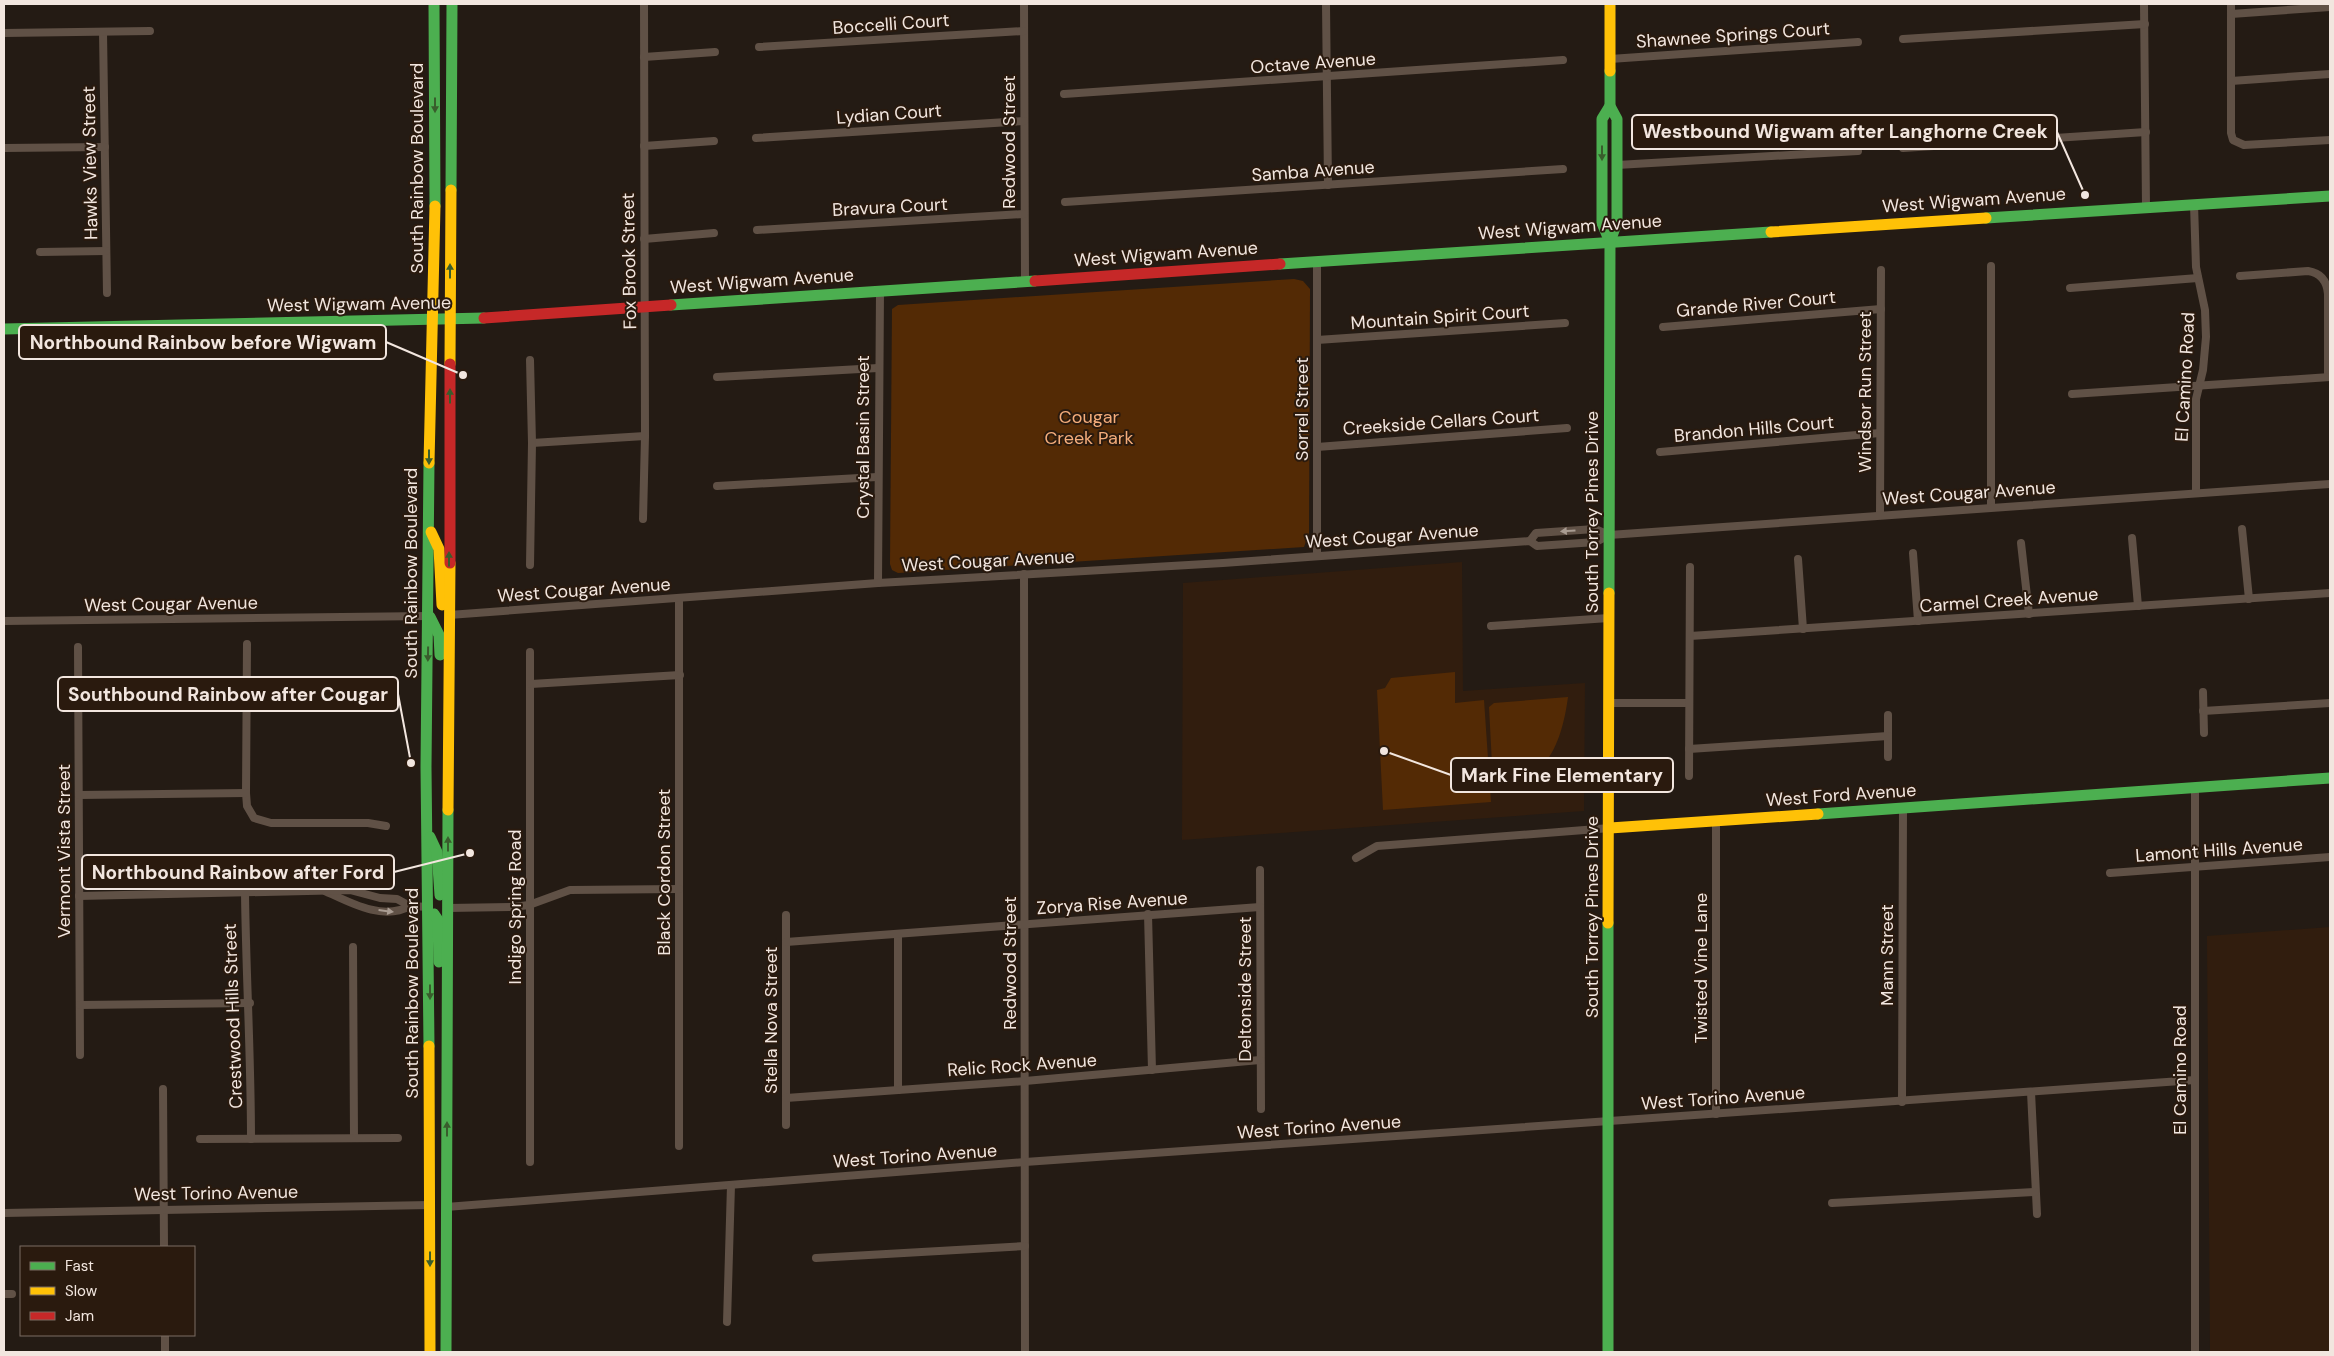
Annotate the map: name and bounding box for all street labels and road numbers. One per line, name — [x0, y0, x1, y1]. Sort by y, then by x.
street label: Boccelli Court — [832, 8, 950, 40]
street label: Shawnee Springs Court — [1635, 16, 1831, 54]
street label: Octave Avenue — [1249, 47, 1377, 79]
street label: South Rainbow Boulevard — [405, 63, 429, 273]
street label: Redwood Street — [997, 75, 1021, 209]
street label: Hawks View Street — [77, 86, 103, 240]
street label: Lydian Court — [835, 98, 943, 130]
street label: Samba Avenue — [1251, 155, 1375, 187]
street label: West Wigwam Avenue — [1881, 182, 2067, 218]
street label: Fox Brook Street — [616, 192, 642, 330]
street label: Bravura Court — [832, 192, 948, 222]
street label: West Wigwam Avenue — [1477, 209, 1663, 245]
street label: West Wigwam Avenue — [1073, 236, 1259, 272]
street label: West Wigwam Avenue — [669, 263, 855, 299]
street label: Grande River Court — [1675, 285, 1837, 323]
street label: West Wigwam Avenue — [267, 290, 451, 318]
street label: Mountain Spirit Court — [1350, 299, 1530, 335]
street label: Windsor Run Street — [1853, 311, 1877, 473]
street label: El Camino Road — [2170, 312, 2200, 442]
street label: Crystal Basin Street — [851, 355, 875, 519]
street label: Sorrel Street — [1290, 357, 1314, 461]
street label: Creekside Cellars Court — [1342, 403, 1540, 441]
street label: Brandon Hills Court — [1673, 410, 1835, 448]
street label: South Torrey Pines Drive — [1580, 411, 1604, 613]
street label: South Rainbow Boulevard — [399, 468, 423, 678]
street label: West Cougar Avenue — [1882, 475, 2056, 511]
street label: West Cougar Avenue — [1305, 518, 1479, 554]
street label: West Cougar Avenue — [901, 544, 1075, 578]
street label: West Cougar Avenue — [497, 572, 671, 608]
street label: Carmel Creek Avenue — [1919, 582, 2099, 618]
street label: West Cougar Avenue — [84, 590, 258, 618]
street label: Vermont Vista Street — [52, 764, 76, 938]
street label: West Ford Avenue — [1765, 778, 1917, 812]
street label: Black Cordon Street — [652, 789, 676, 955]
street label: South Torrey Pines Drive — [1580, 816, 1604, 1018]
street label: Indigo Spring Road — [503, 829, 527, 985]
street label: Lamont Hills Avenue — [2134, 832, 2304, 868]
street label: Zorya Rise Avenue — [1036, 886, 1188, 920]
street label: South Rainbow Boulevard — [400, 888, 424, 1098]
street label: Twisted Vine Lane — [1689, 893, 1713, 1043]
street label: Redwood Street — [998, 896, 1022, 1030]
street label: Mann Street — [1875, 904, 1899, 1006]
street label: Deltonside Street — [1233, 916, 1257, 1062]
street label: Crestwood Hills Street — [218, 923, 248, 1109]
street label: Stella Nova Street — [759, 946, 783, 1094]
street label: El Camino Road — [2168, 1005, 2192, 1135]
street label: Relic Rock Avenue — [946, 1048, 1098, 1082]
street label: West Torino Avenue — [1640, 1080, 1806, 1116]
street label: West Torino Avenue — [1236, 1109, 1402, 1145]
street label: West Torino Avenue — [832, 1138, 998, 1174]
street label: West Torino Avenue — [134, 1180, 298, 1206]

